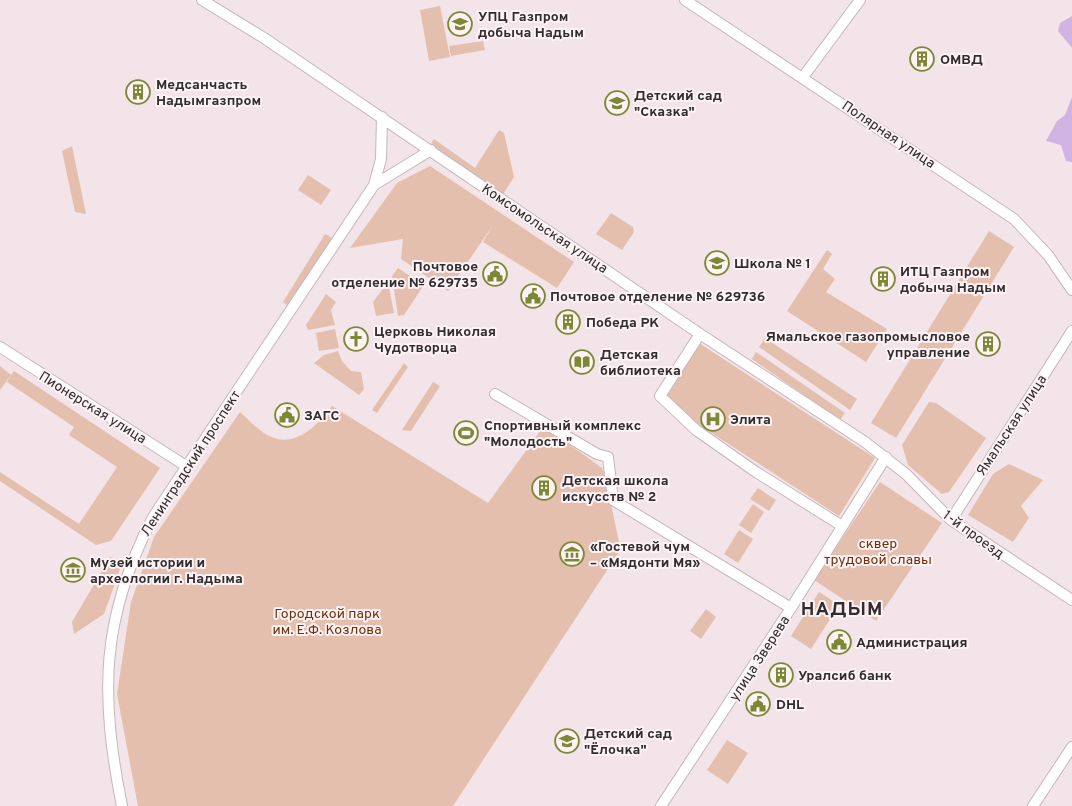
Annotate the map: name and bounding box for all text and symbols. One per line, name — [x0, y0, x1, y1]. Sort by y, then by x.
place label: УПЦ Газпром добыча Надым — [478, 9, 584, 42]
school or university icon: УПЦ Газпром добыча Надым — [447, 11, 473, 37]
building icon: ОМВД — [909, 46, 935, 72]
place label: ОМВД — [940, 52, 983, 69]
place label: Медсанчасть Надымгазпром — [156, 77, 261, 110]
building icon: Медсанчасть Надымгазпром — [125, 79, 151, 105]
place label: Детский сад "Сказка" — [634, 88, 722, 121]
school or university icon: Детский сад "Сказка" — [604, 90, 630, 116]
street label: Полярная улица — [838, 98, 938, 173]
street label: Комсомольская улица — [478, 181, 610, 278]
school or university icon: Школа № 1 — [704, 250, 730, 276]
place label: Школа № 1 — [734, 256, 811, 273]
place label: Почтовое отделение № 629735 — [331, 259, 478, 292]
public building icon: Почтовое отделение № 629735 — [482, 261, 508, 287]
place label: ИТЦ Газпром добыча Надым — [900, 264, 1006, 297]
building icon: ИТЦ Газпром добыча Надым — [870, 266, 896, 292]
public building icon: Почтовое отделение № 629736 — [520, 283, 546, 309]
place label: Почтовое отделение № 629736 — [550, 289, 765, 306]
building icon: Победа РК — [555, 309, 581, 335]
place label: Победа РК — [586, 315, 659, 332]
place label: Церковь Николая Чудотворца — [374, 324, 496, 357]
church icon: Церковь Николая Чудотворца — [343, 326, 369, 352]
place label: Ямальское газопромысловое управление — [766, 329, 970, 362]
building icon: Ямальское газопромысловое управление — [975, 331, 1001, 357]
place label: Детская библиотека — [600, 347, 681, 380]
library icon: Детская библиотека — [569, 349, 595, 375]
street label: Пионерская улица — [35, 368, 149, 448]
street label: Ямальская улица — [973, 372, 1051, 479]
street label: Ленинградский проспект — [138, 388, 245, 540]
public building icon: ЗАГС — [274, 402, 300, 428]
hospital icon: Элита — [700, 406, 726, 432]
place label: ЗАГС — [304, 408, 340, 425]
place label: Элита — [730, 412, 771, 429]
place label: Спортивный комплекс "Молодость" — [484, 418, 641, 451]
sports icon: Спортивный комплекс "Молодость" — [453, 420, 479, 446]
place label: Детская школа искусств № 2 — [562, 473, 668, 506]
building icon: Детская школа искусств № 2 — [531, 475, 557, 501]
street label: 1-й проезд — [939, 507, 1007, 563]
park label: сквер трудовой славы — [824, 536, 932, 569]
place label: «Гостевой чум – «Мядонти Мя» — [590, 539, 700, 572]
museum icon: «Гостевой чум – «Мядонти Мя» — [559, 541, 585, 567]
place label: Музей истории и археологии г. Надыма — [90, 555, 243, 588]
museum icon: Музей истории и археологии г. Надыма — [60, 557, 86, 583]
district label: НАДЫМ — [801, 598, 883, 622]
park label: Городской парк им. Е.Ф. Козлова — [272, 606, 382, 639]
street label: улица Зверева — [726, 613, 794, 705]
public building icon: Администрация — [826, 629, 852, 655]
place label: Администрация — [856, 635, 968, 652]
building icon: Уралсиб банк — [768, 662, 794, 688]
place label: Уралсиб банк — [798, 668, 892, 685]
public building icon: DHL — [745, 691, 771, 717]
place label: DHL — [776, 697, 804, 714]
place label: Детский сад "Ёлочка" — [584, 726, 672, 759]
school or university icon: Детский сад "Ёлочка" — [554, 728, 580, 754]

